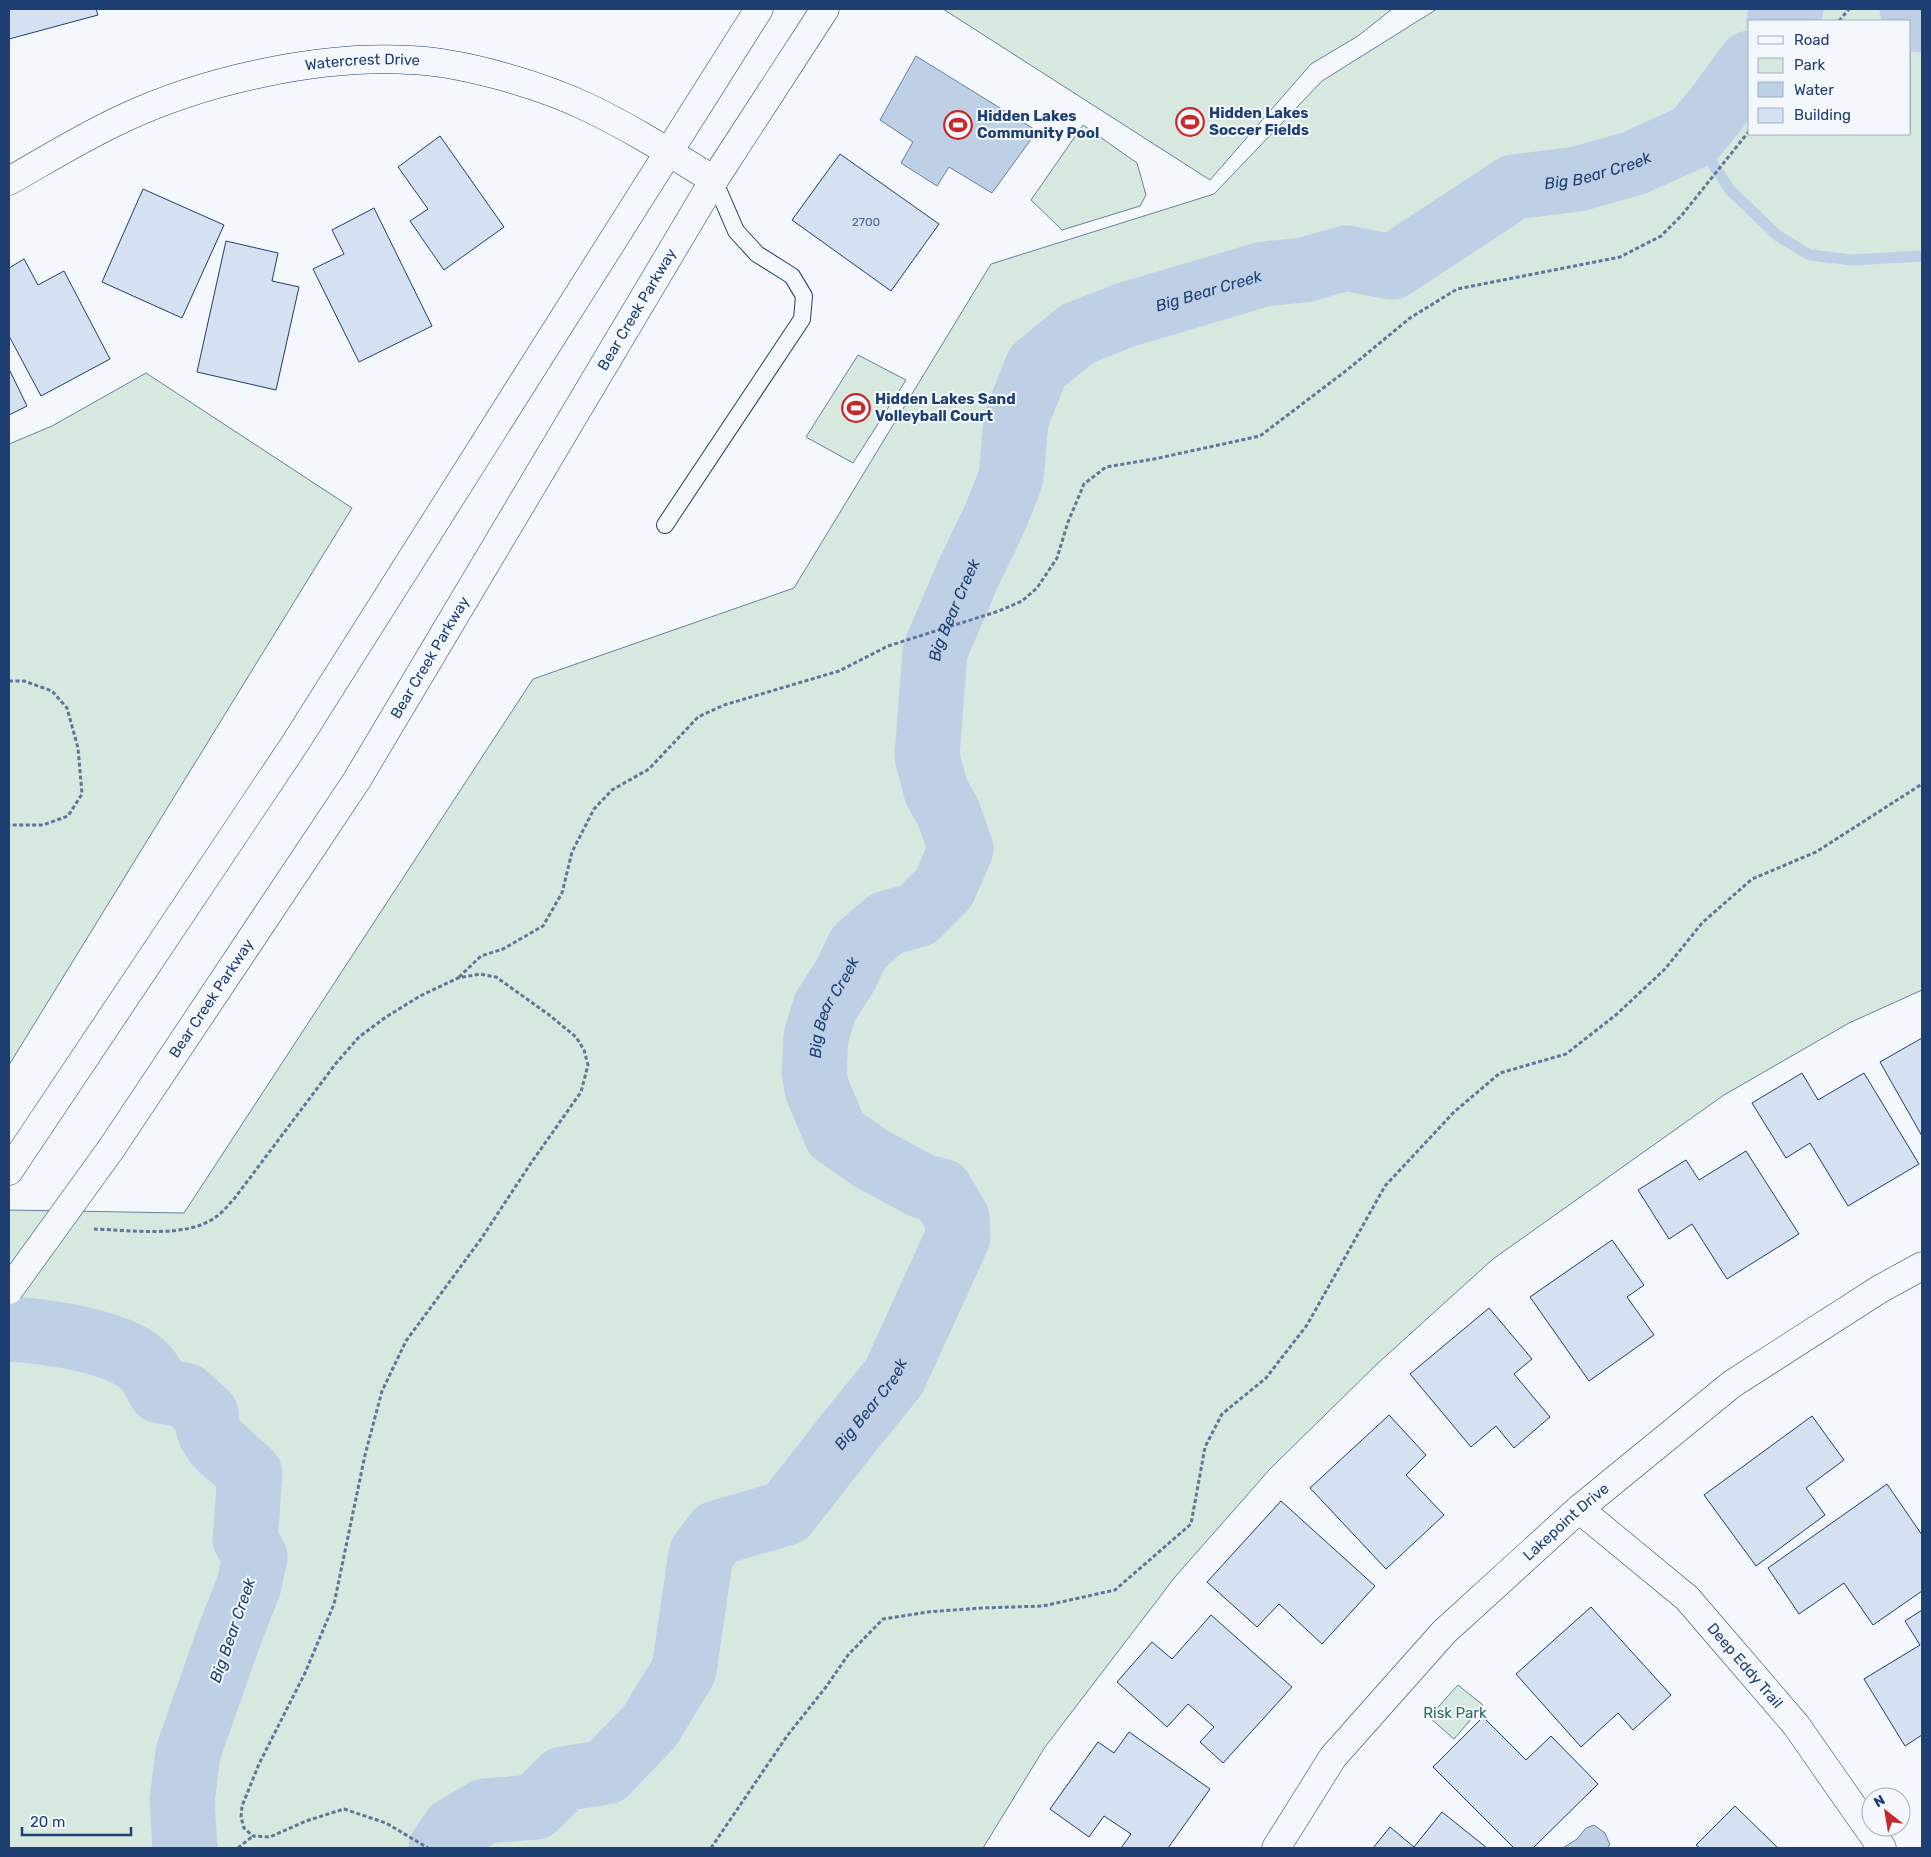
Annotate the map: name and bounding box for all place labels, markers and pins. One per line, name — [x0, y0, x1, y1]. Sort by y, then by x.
place label: Hidden Lakes Soccer Fields — [1209, 104, 1309, 139]
place label: Hidden Lakes Community Pool — [977, 107, 1099, 142]
sports icon: Hidden Lakes Soccer Fields — [1175, 107, 1205, 137]
sports icon: Hidden Lakes Community Pool — [943, 110, 973, 140]
place label: Hidden Lakes Sand Volleyball Court — [875, 390, 1016, 425]
sports icon: Hidden Lakes Sand Volleyball Court — [841, 393, 871, 423]

